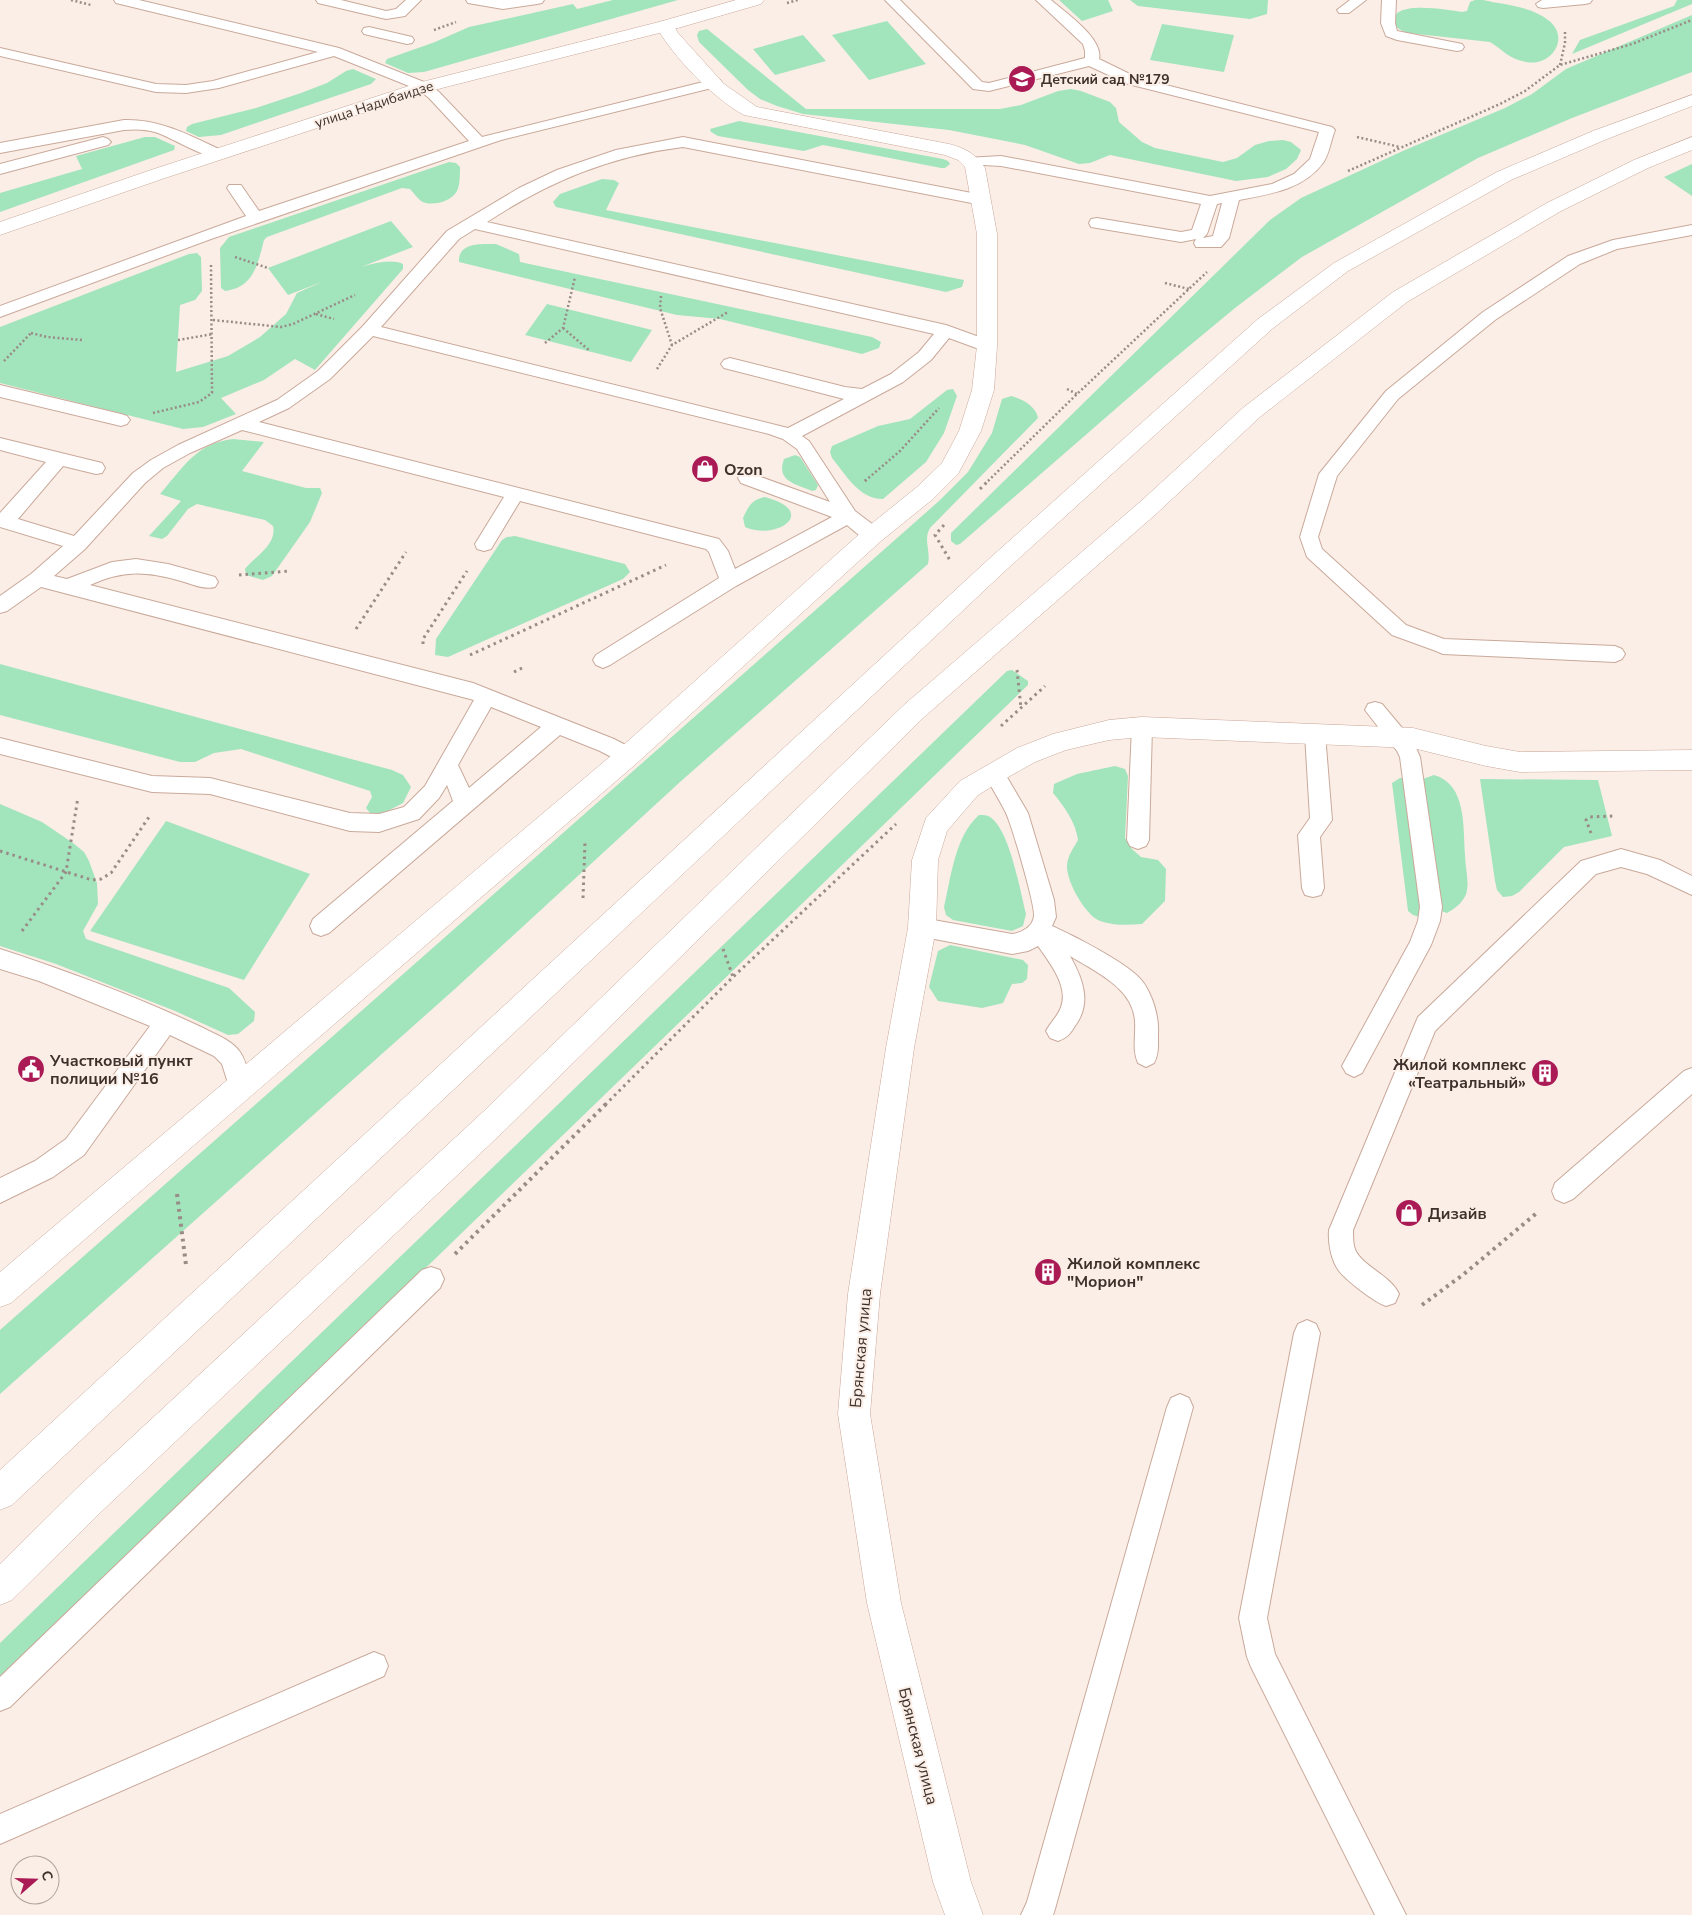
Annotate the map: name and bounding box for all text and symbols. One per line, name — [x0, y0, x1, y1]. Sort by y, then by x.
school or university icon: Детский сад №179 — [1007, 64, 1037, 94]
place label: Детский сад №179 — [1041, 70, 1170, 89]
street label: улица Надибаидзе — [312, 76, 436, 133]
shop icon: Ozon — [690, 454, 720, 484]
place label: Ozon — [724, 459, 763, 481]
place label: Участковый пункт полиции №16 — [49, 1050, 193, 1090]
public building icon: Участковый пункт полиции №16 — [16, 1054, 46, 1084]
place label: Жилой комплекс «Театральный» — [1393, 1054, 1526, 1094]
building icon: Жилой комплекс «Театральный» — [1530, 1058, 1560, 1088]
shop icon: Дизайв — [1394, 1198, 1424, 1228]
place label: Дизайв — [1428, 1203, 1486, 1225]
place label: Жилой комплекс "Морион" — [1067, 1253, 1200, 1293]
building icon: Жилой комплекс "Морион" — [1033, 1257, 1063, 1287]
street label: Брянская улица — [845, 1287, 877, 1409]
street label: Брянская улица — [893, 1685, 943, 1807]
north arrow — [10, 1855, 60, 1905]
text: С — [36, 1868, 57, 1884]

